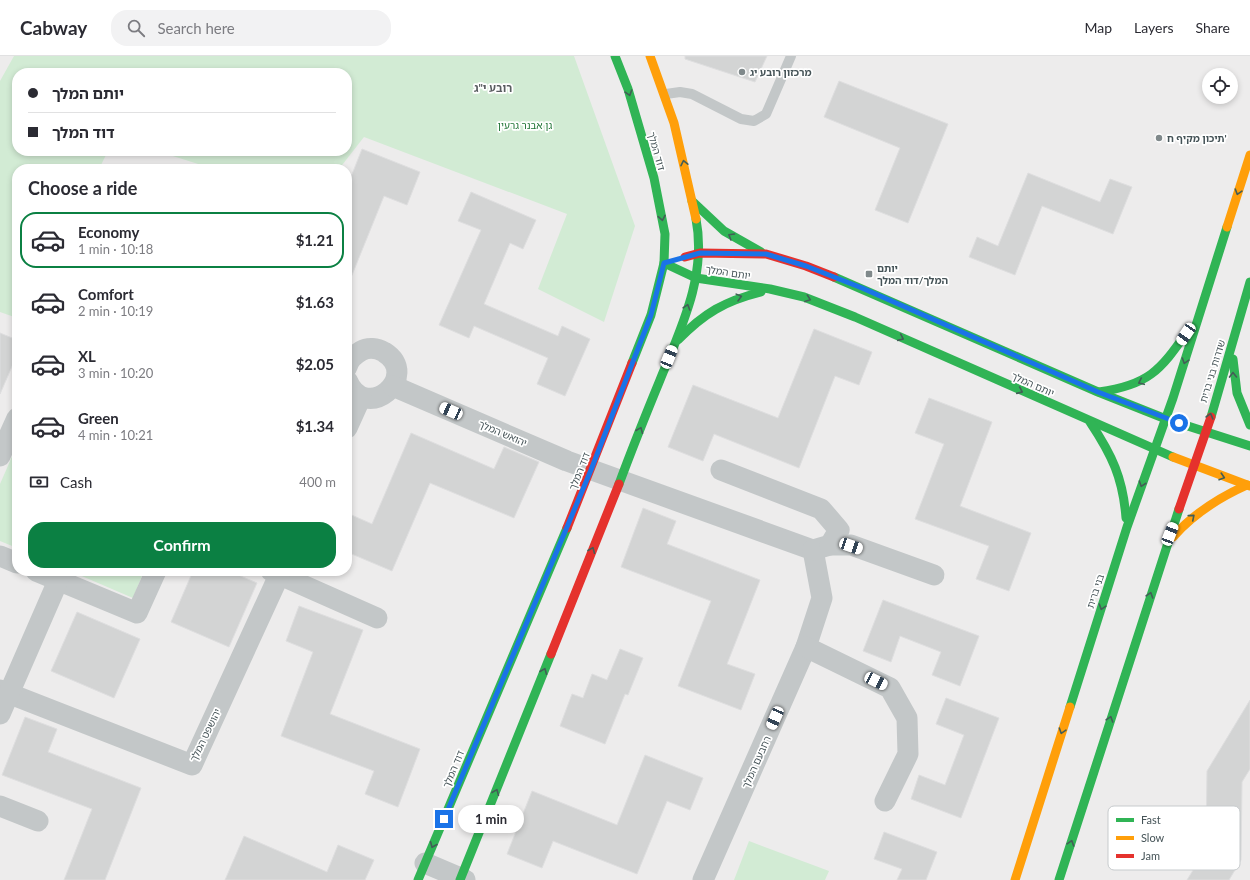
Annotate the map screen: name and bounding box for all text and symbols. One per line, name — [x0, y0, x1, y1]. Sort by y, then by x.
search box — [111, 10, 391, 46]
text: Cabway — [20, 16, 87, 39]
icon: search — [125, 17, 147, 39]
text: Search here — [157, 19, 235, 37]
text: Map — [1084, 19, 1112, 36]
text: Layers — [1134, 19, 1174, 36]
text: Share — [1196, 19, 1230, 36]
place label: מרכזון רובע יג — [750, 66, 812, 78]
marker: מרכזון רובע יג — [737, 67, 747, 77]
map controls — [1202, 68, 1238, 104]
button: locate — [1202, 68, 1238, 104]
district label: רובע י"ג — [474, 81, 512, 94]
text: יותם המלך — [52, 84, 124, 102]
one-way arrow — [624, 89, 633, 96]
park label: גן אבנר גרעין — [498, 119, 552, 131]
text: דוד המלך — [52, 123, 115, 141]
street label: דוד המלך — [646, 130, 668, 172]
place label: תיכון מקיף ח' — [1167, 132, 1227, 144]
marker: תיכון מקיף ח' — [1154, 133, 1164, 143]
one-way arrow — [681, 160, 689, 166]
text: Choose a ride — [28, 177, 137, 199]
one-way arrow — [1235, 188, 1243, 195]
one-way arrow — [657, 215, 665, 221]
icon: car — [30, 222, 66, 258]
text: Economy — [78, 223, 139, 241]
text: $1.21 — [296, 231, 334, 249]
one-way arrow — [728, 234, 735, 241]
text: 1 min · 10:18 — [78, 241, 153, 257]
place label: יותם המלך/דוד המלך — [877, 262, 948, 286]
street label: יותם המלך — [705, 263, 751, 281]
marker: יותם המלך/דוד המלך — [864, 269, 874, 279]
icon: car — [30, 284, 66, 320]
text: Comfort — [78, 285, 134, 303]
text: $1.63 — [296, 293, 334, 311]
one-way arrow — [736, 293, 743, 301]
one-way arrow — [804, 294, 811, 303]
text: 2 min · 10:19 — [78, 303, 153, 319]
one-way arrow — [682, 303, 691, 310]
car — [1174, 321, 1198, 347]
one-way arrow — [897, 333, 905, 341]
street label: שדרות בני ברית — [1197, 338, 1227, 404]
car — [659, 344, 679, 370]
icon: car — [30, 346, 66, 382]
text: XL — [78, 347, 96, 365]
text: $2.05 — [296, 355, 334, 373]
one-way arrow — [1181, 358, 1190, 365]
text: 3 min · 10:20 — [78, 365, 153, 381]
street label: יותם המלך — [1010, 369, 1056, 399]
one-way arrow — [1229, 372, 1237, 378]
one-way arrow — [1138, 377, 1145, 385]
one-way arrow — [1016, 386, 1023, 394]
car — [438, 401, 464, 421]
icon: car — [30, 408, 66, 444]
text: Green — [78, 409, 119, 427]
one-way arrow — [1205, 413, 1214, 420]
route start — [1170, 414, 1188, 432]
text: $1.34 — [296, 417, 334, 435]
street label: יהואש המלך — [477, 417, 529, 449]
one-way arrow — [636, 426, 644, 433]
text: 4 min · 10:21 — [78, 427, 153, 443]
street label: דוד המלך — [566, 450, 592, 492]
icon: cash — [28, 471, 50, 493]
one-way arrow — [1219, 472, 1226, 480]
text: Cash — [60, 473, 92, 491]
text: 400 m — [299, 474, 336, 490]
one-way arrow — [1138, 480, 1147, 487]
one-way arrow — [1187, 514, 1194, 521]
car — [1160, 521, 1180, 547]
button: Confirm — [28, 522, 336, 568]
car — [838, 536, 864, 556]
one-way arrow — [587, 547, 595, 555]
street label: בני ברית — [1084, 572, 1106, 610]
one-way arrow — [1145, 592, 1154, 599]
one-way arrow — [1098, 604, 1107, 611]
one-way arrow — [539, 668, 547, 675]
car — [863, 670, 889, 692]
car — [765, 705, 785, 731]
street label: יהושפט המלך — [187, 707, 223, 763]
one-way arrow — [1105, 716, 1114, 723]
one-way arrow — [1058, 728, 1067, 735]
street label: רחבעם המלך — [739, 734, 773, 790]
street label: דוד המלך — [440, 748, 466, 790]
one-way arrow — [491, 788, 499, 795]
callout: 1 min — [458, 805, 524, 833]
legend — [1108, 806, 1240, 870]
route end — [435, 810, 453, 828]
text: 1 min — [475, 811, 507, 827]
text: Fast — [1141, 813, 1161, 826]
text: Slow — [1141, 831, 1165, 844]
one-way arrow — [430, 840, 438, 848]
one-way arrow — [1066, 840, 1075, 847]
text: Jam — [1141, 849, 1160, 862]

